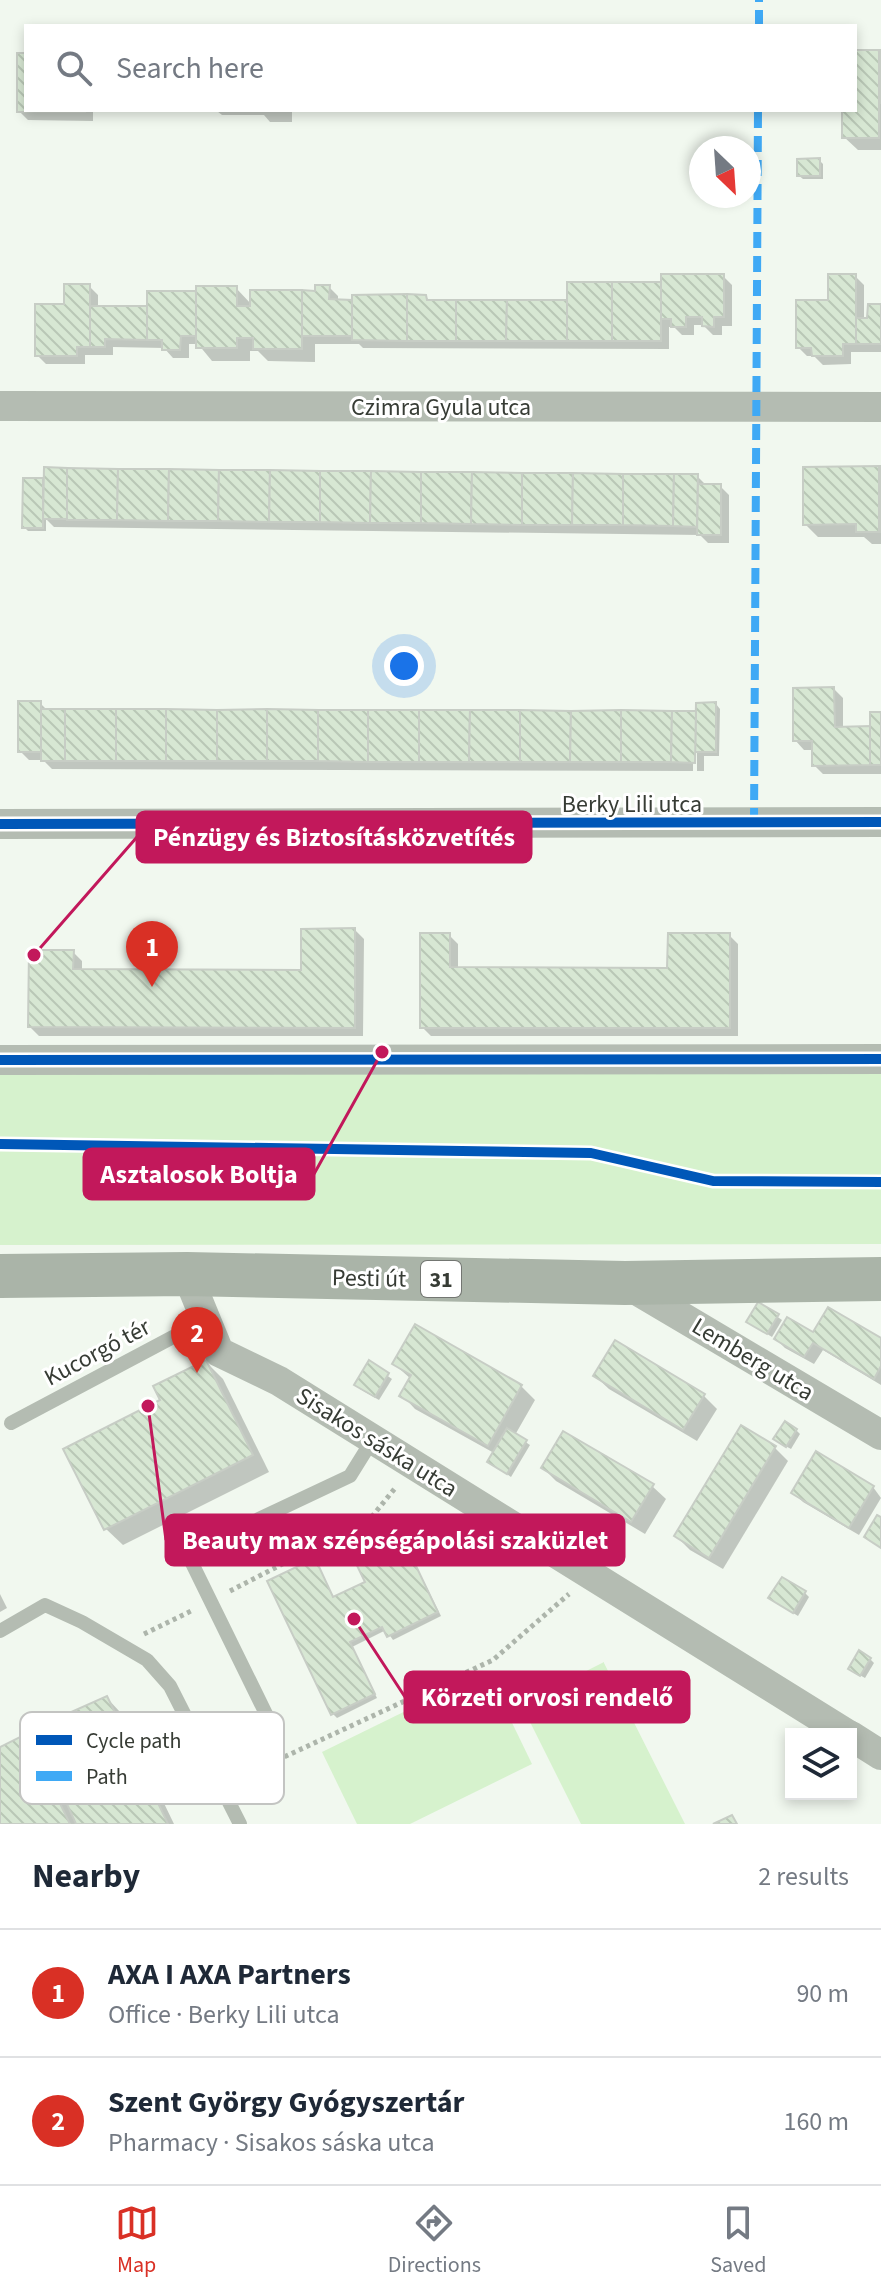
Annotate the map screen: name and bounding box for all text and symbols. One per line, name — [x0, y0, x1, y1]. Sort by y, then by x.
search box — [24, 24, 857, 112]
icon: search — [52, 46, 96, 90]
text: Search here — [116, 47, 264, 90]
north arrow — [689, 136, 761, 208]
street label: Czimra Gyula utca — [351, 390, 531, 425]
your location — [384, 646, 424, 686]
street label: Berky Lili utca — [562, 787, 702, 822]
callout: Pénzügy és Biztosításközvetítés — [137, 812, 531, 862]
text: Pénzügy és Biztosításközvetítés — [153, 819, 515, 856]
pin: 1 — [126, 921, 178, 987]
callout: Asztalosok Boltja — [84, 1149, 314, 1199]
text: Asztalosok Boltja — [99, 1156, 298, 1193]
street label: Pesti út — [331, 1260, 407, 1297]
road number: 31 — [421, 1261, 461, 1297]
pin: 2 — [171, 1307, 223, 1373]
street label: Lemberg utca — [685, 1309, 820, 1410]
street label: Kucorgó tér — [38, 1310, 157, 1395]
street label: Sisakos sáska utca — [289, 1379, 464, 1506]
callout: Beauty max szépségápolási szaküzlet — [166, 1515, 624, 1565]
text: Beauty max szépségápolási szaküzlet — [182, 1522, 608, 1559]
callout: Körzeti orvosi rendelő — [405, 1672, 689, 1722]
text: Körzeti orvosi rendelő — [421, 1679, 673, 1716]
legend — [20, 1712, 284, 1804]
text: Cycle path — [86, 1725, 182, 1757]
map controls — [785, 1728, 857, 1800]
button: layers — [785, 1728, 857, 1800]
text: Path — [86, 1761, 128, 1793]
text: Nearby — [32, 1852, 140, 1901]
text: 2 results — [758, 1858, 849, 1895]
text: AXA I AXA Partners — [108, 1953, 351, 1996]
text: 1 — [51, 1975, 65, 2012]
text: 90 m — [796, 1975, 849, 2012]
text: Office · Berky Lili utca — [108, 1996, 340, 2033]
text: Szent György Gyógyszertár — [108, 2081, 464, 2124]
text: 2 — [51, 2103, 65, 2140]
text: 160 m — [783, 2103, 849, 2140]
text: Pharmacy · Sisakos sáska utca — [108, 2124, 435, 2161]
tab: Map — [115, 2201, 159, 2281]
tab: Directions — [388, 2201, 481, 2281]
tab: Saved — [710, 2201, 766, 2281]

